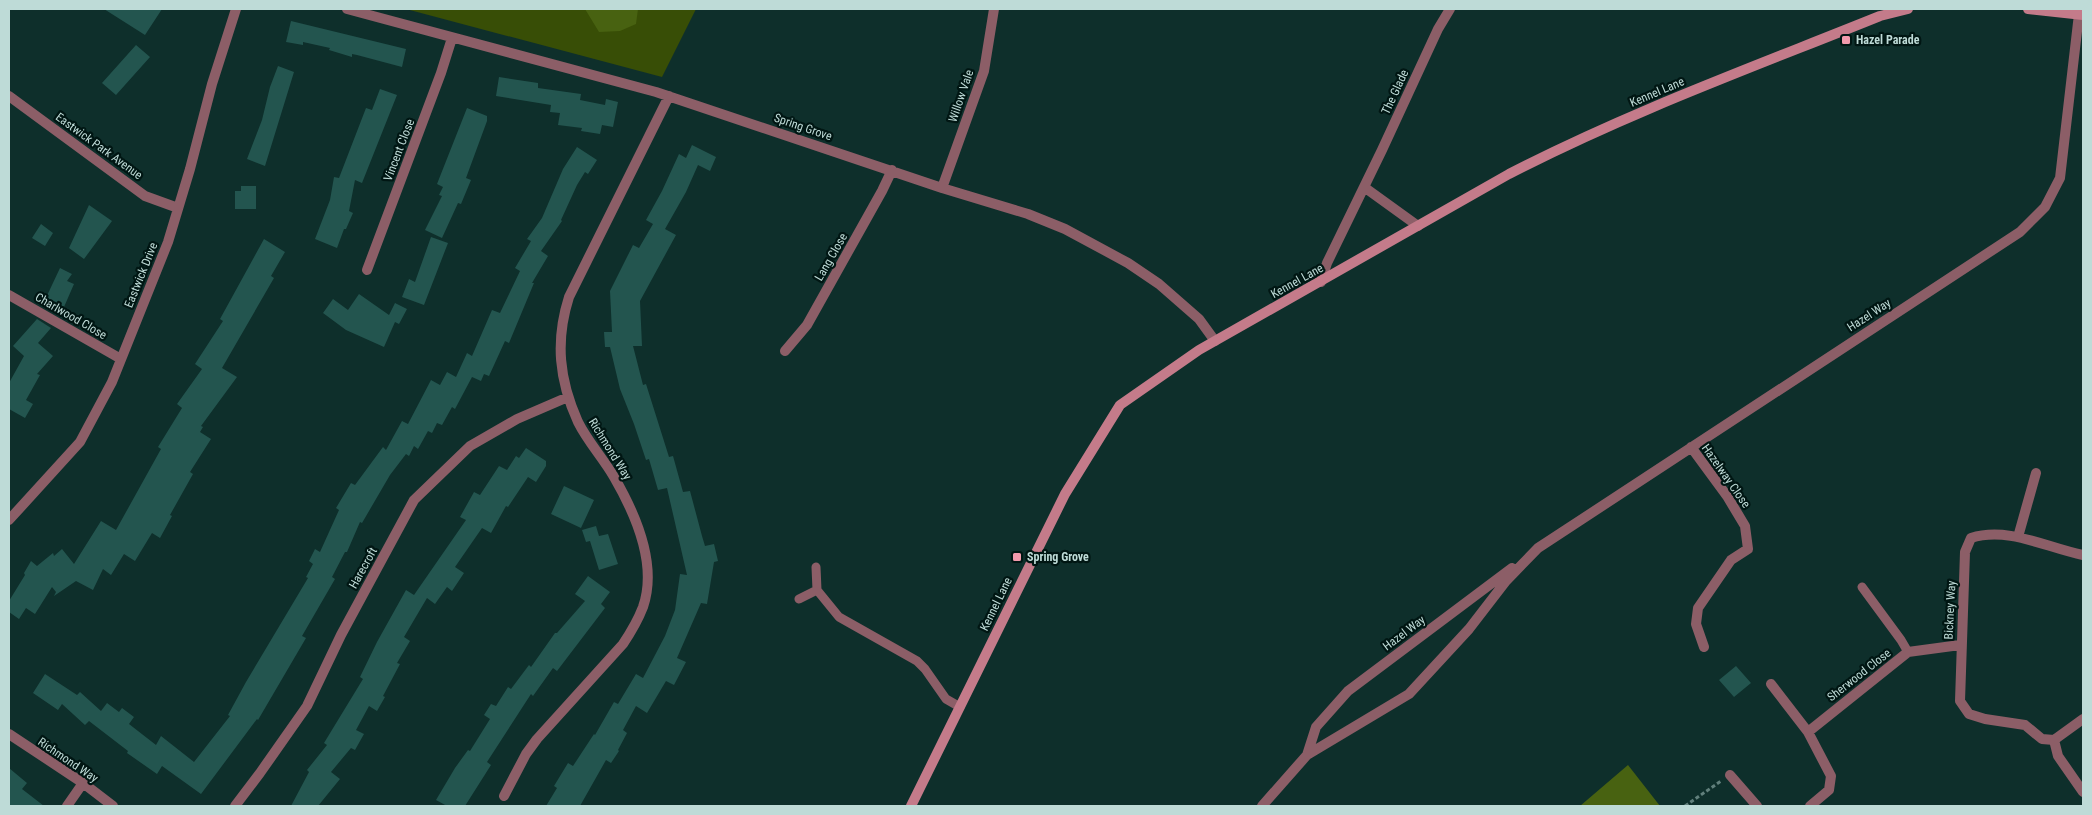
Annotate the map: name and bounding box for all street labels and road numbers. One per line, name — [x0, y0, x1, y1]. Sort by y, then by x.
street label: The Glade — [1379, 67, 1412, 117]
street label: Willow Vale — [945, 68, 977, 124]
street label: Kennel Lane — [1628, 74, 1687, 110]
street label: Eastwick Park Avenue — [53, 110, 145, 182]
street label: Spring Grove — [772, 111, 834, 144]
street label: Vincent Close — [381, 117, 417, 183]
street label: Lang Close — [812, 230, 850, 283]
street label: Eastwick Drive — [122, 240, 161, 310]
street label: Kennel Lane — [1268, 261, 1326, 301]
street label: Charlwood Close — [33, 290, 109, 342]
street label: Hazel Way — [1845, 296, 1893, 334]
street label: Richmond Way — [586, 416, 634, 482]
street label: Hazelway Close — [1699, 441, 1753, 511]
street label: Harecroft — [346, 545, 380, 591]
street label: Kennel Lane — [977, 575, 1015, 633]
street label: Bickney Way — [1941, 580, 1959, 640]
street label: Hazel Way — [1380, 613, 1428, 653]
street label: Sherwood Close — [1824, 646, 1894, 704]
street label: Richmond Way — [35, 735, 101, 785]

